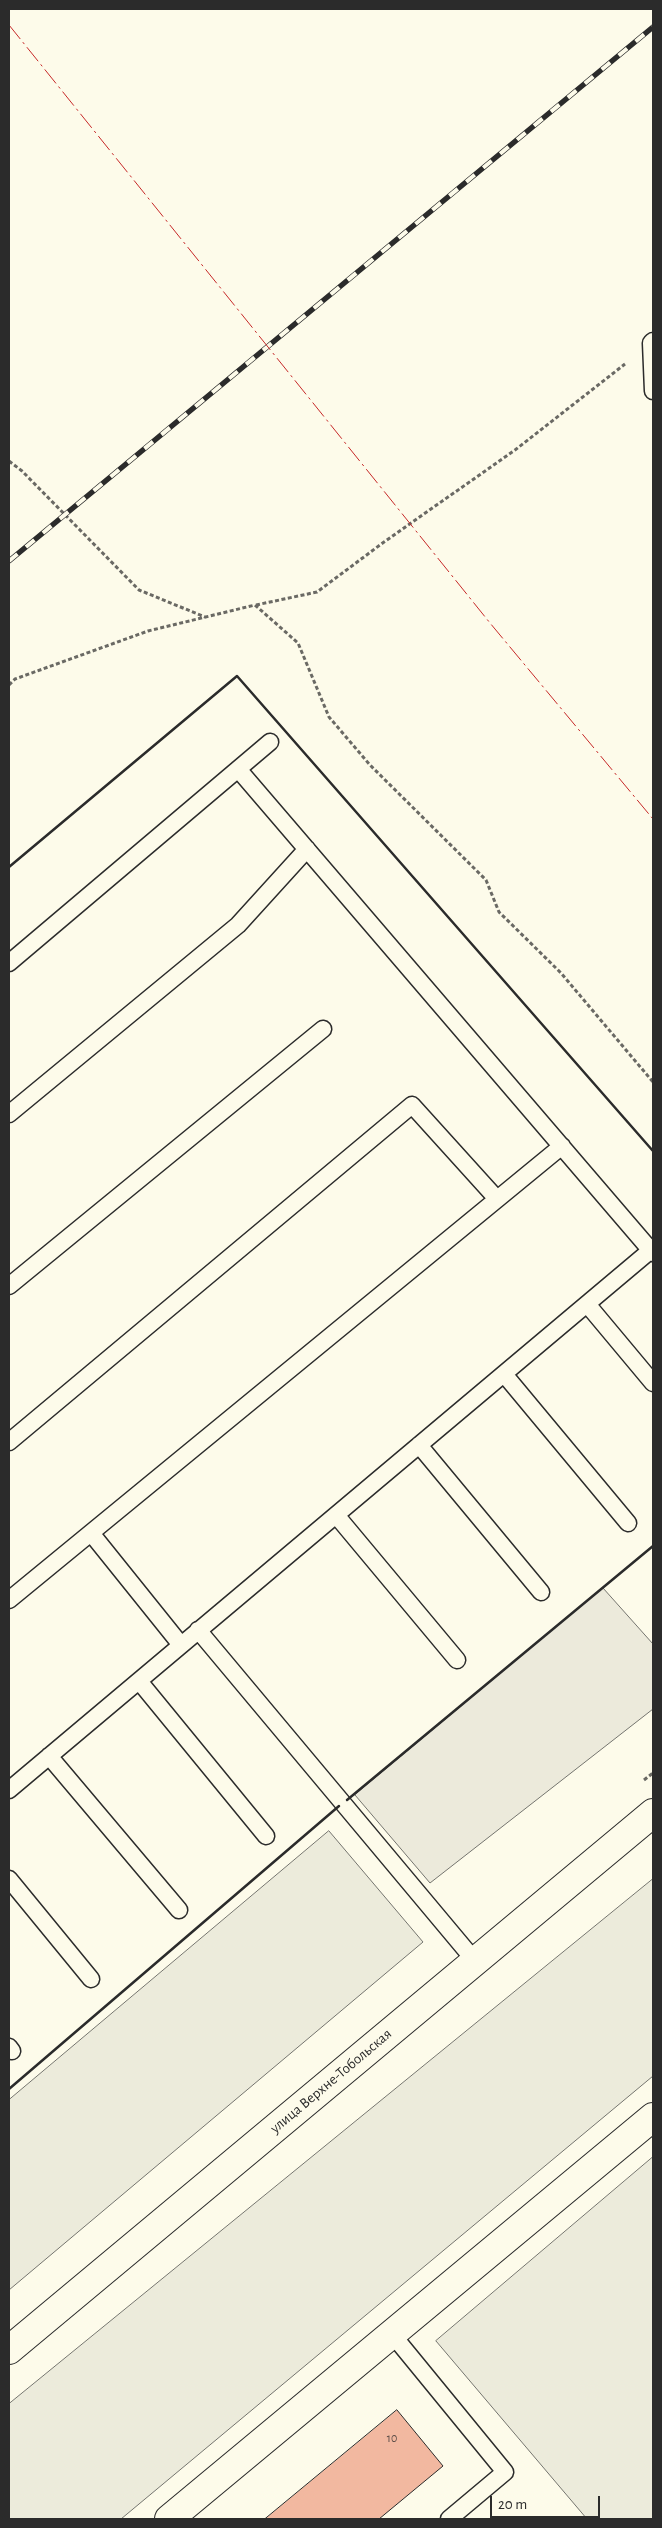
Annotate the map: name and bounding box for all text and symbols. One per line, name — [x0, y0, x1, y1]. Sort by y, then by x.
street label: улица Верхне-Тобольская — [267, 2025, 395, 2137]
house number: 10 — [387, 2431, 397, 2445]
scale bar — [492, 2486, 602, 2518]
text: 20 m — [498, 2497, 527, 2512]

